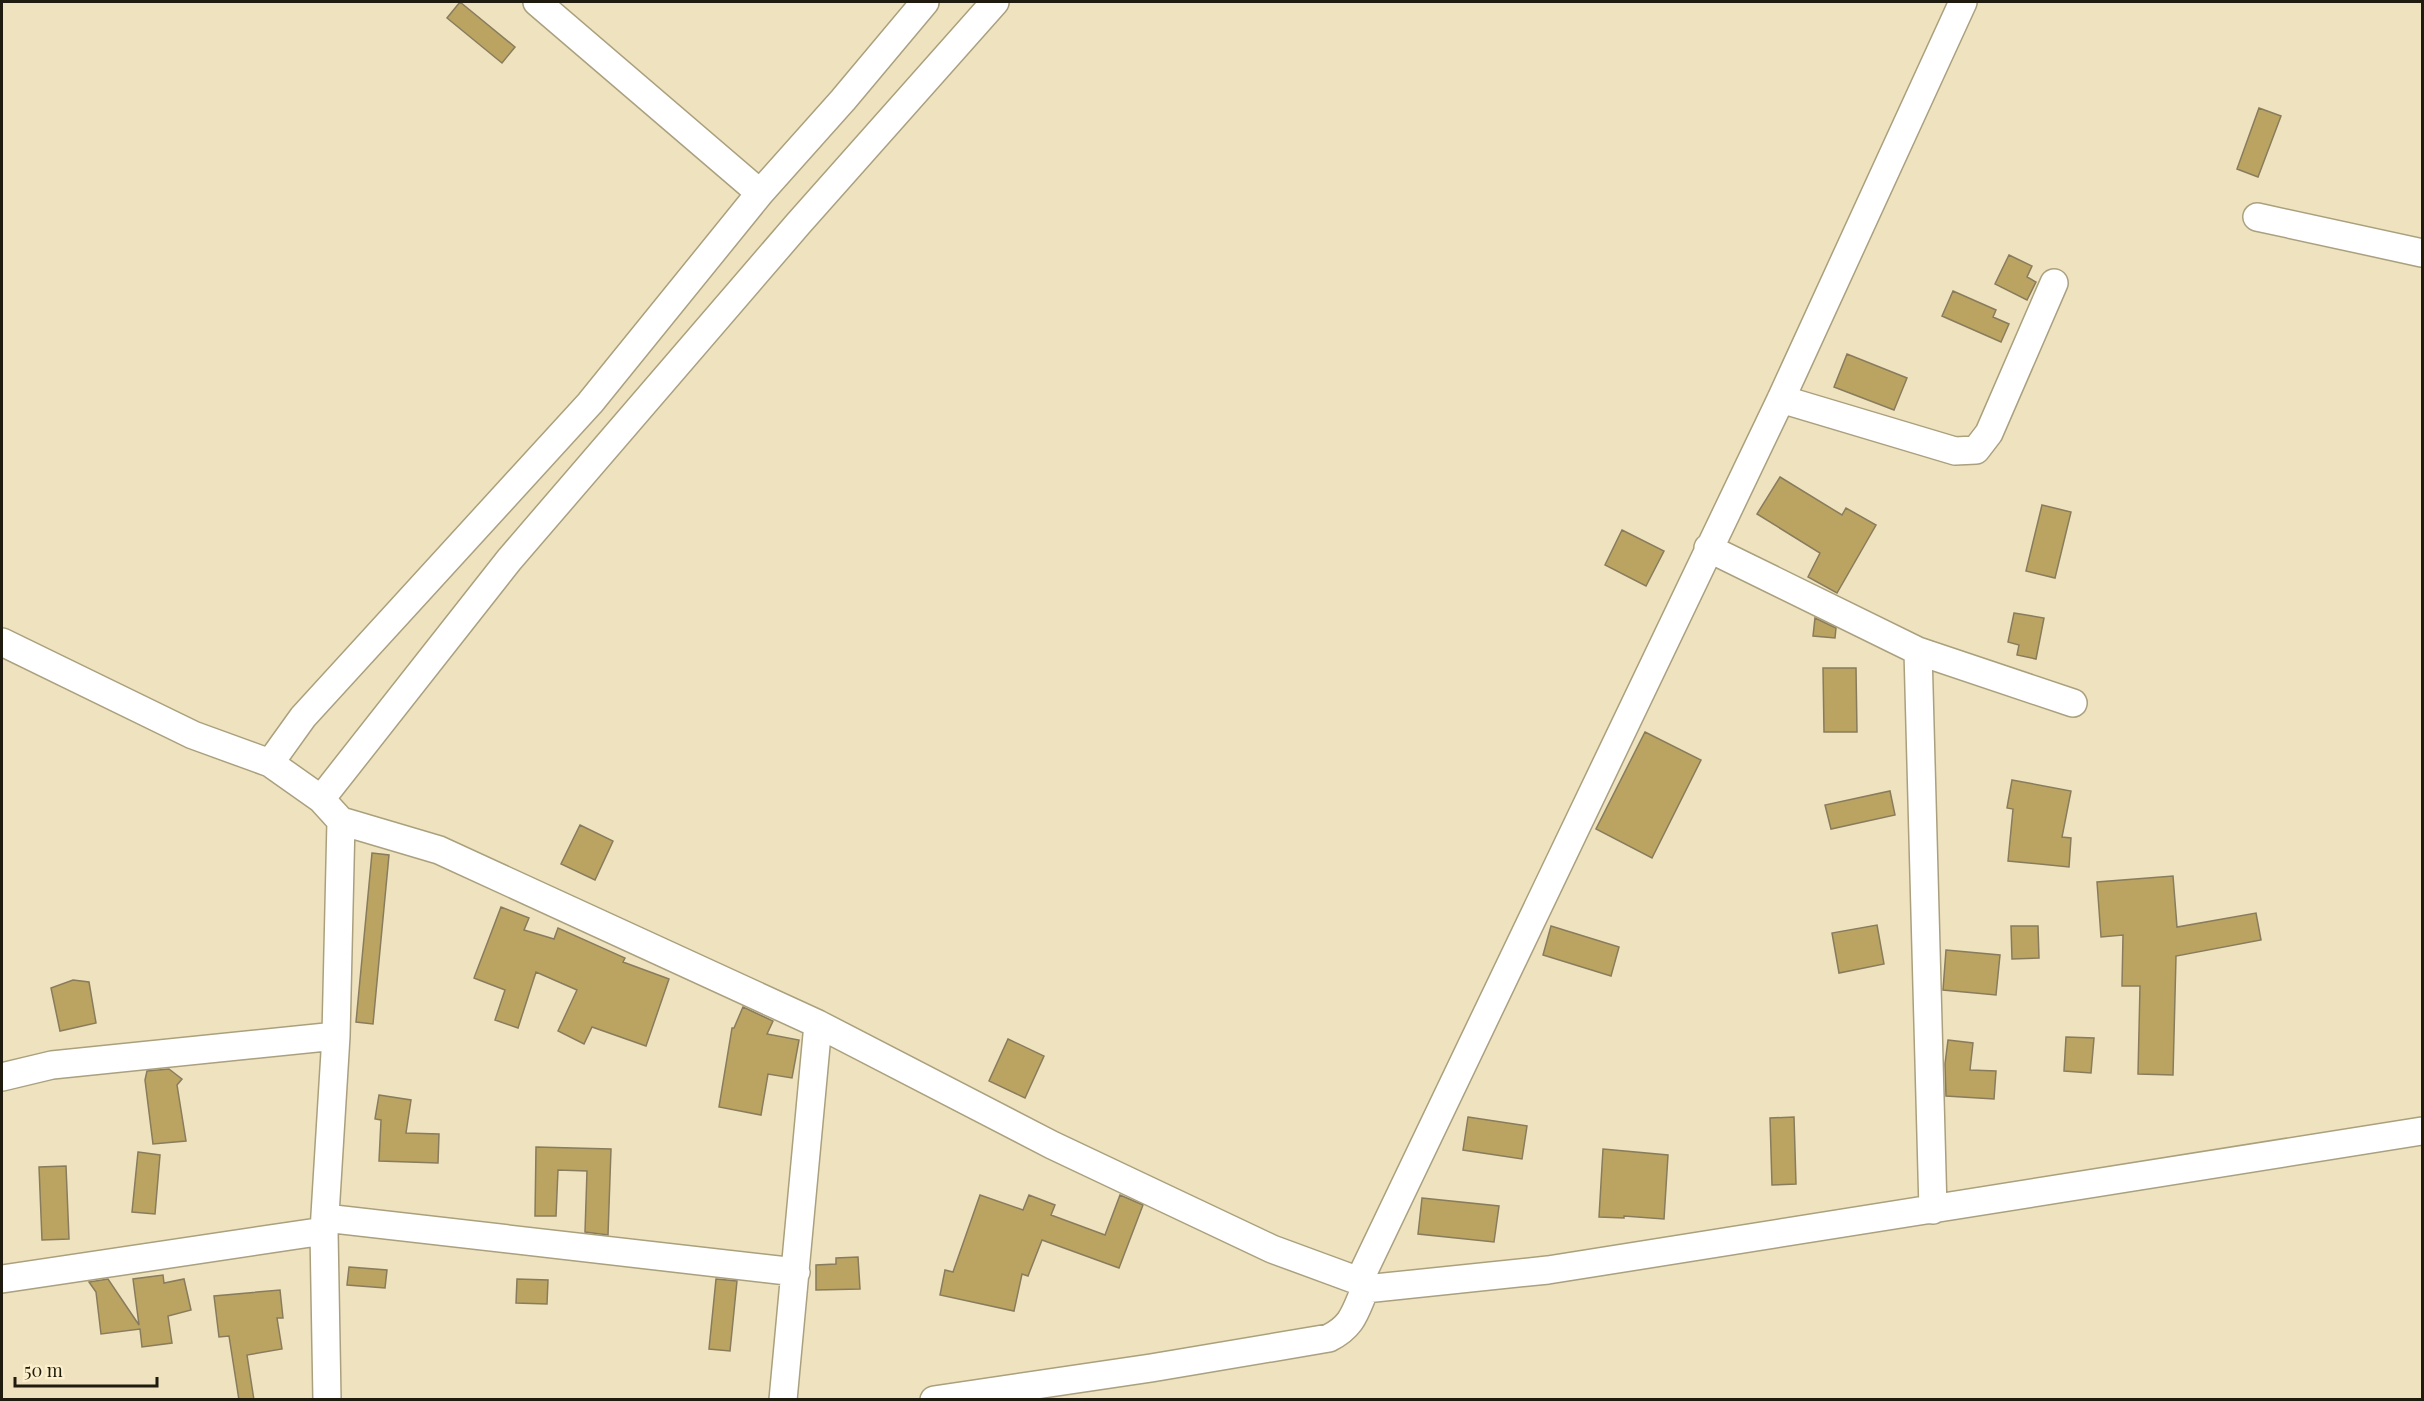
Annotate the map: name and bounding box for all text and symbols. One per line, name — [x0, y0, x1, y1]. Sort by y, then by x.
scale bar — [15, 1350, 158, 1388]
text: 50 m — [24, 1358, 63, 1382]

